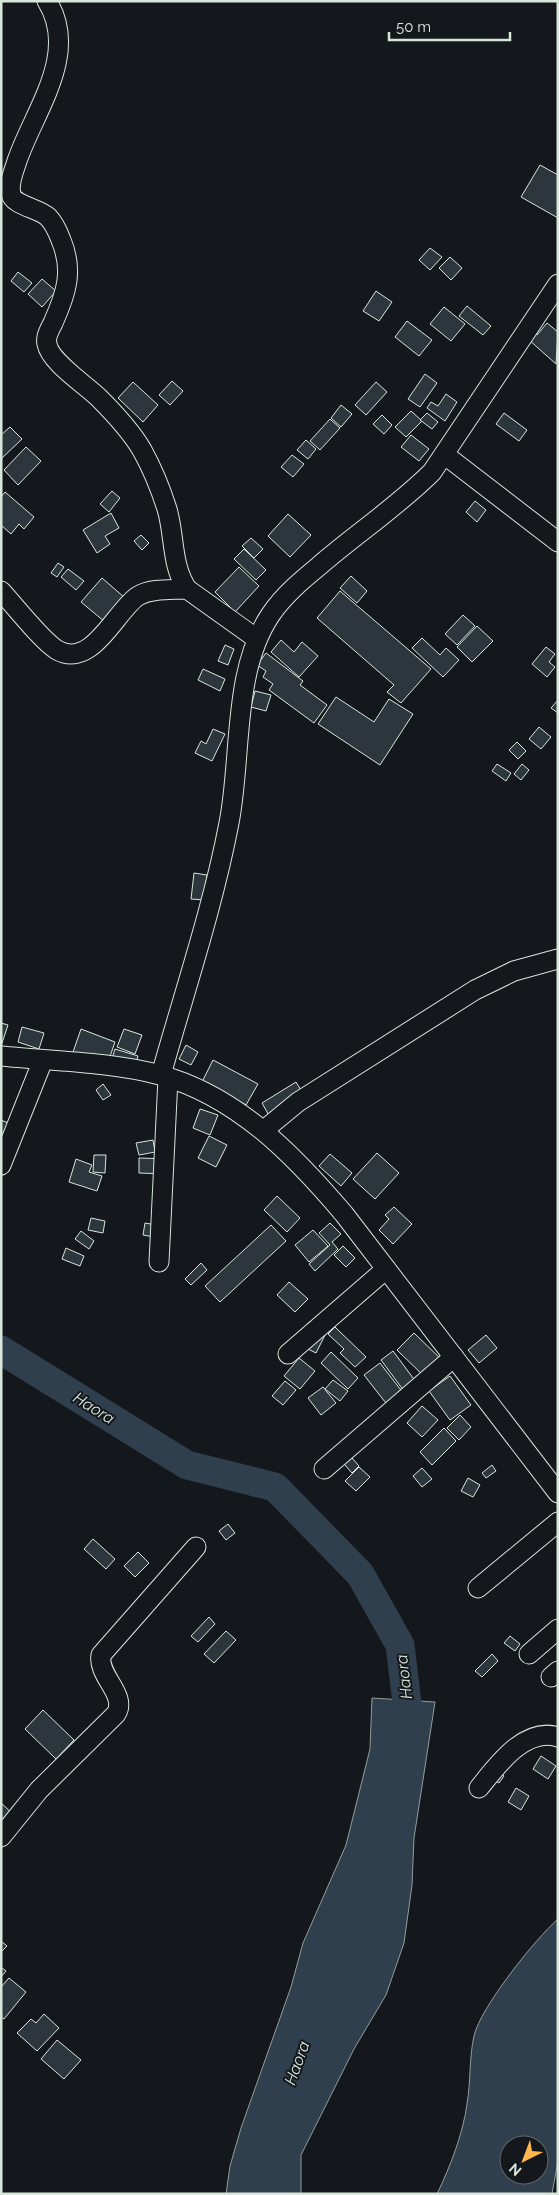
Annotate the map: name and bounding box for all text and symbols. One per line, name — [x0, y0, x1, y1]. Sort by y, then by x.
scale bar — [389, 10, 510, 42]
text: 50 m — [396, 18, 431, 36]
water label: Haora — [70, 1388, 118, 1428]
water label: Haora — [392, 1653, 416, 1700]
water label: Haora — [280, 2038, 314, 2087]
north arrow — [499, 2135, 549, 2185]
text: N — [506, 2160, 525, 2179]

